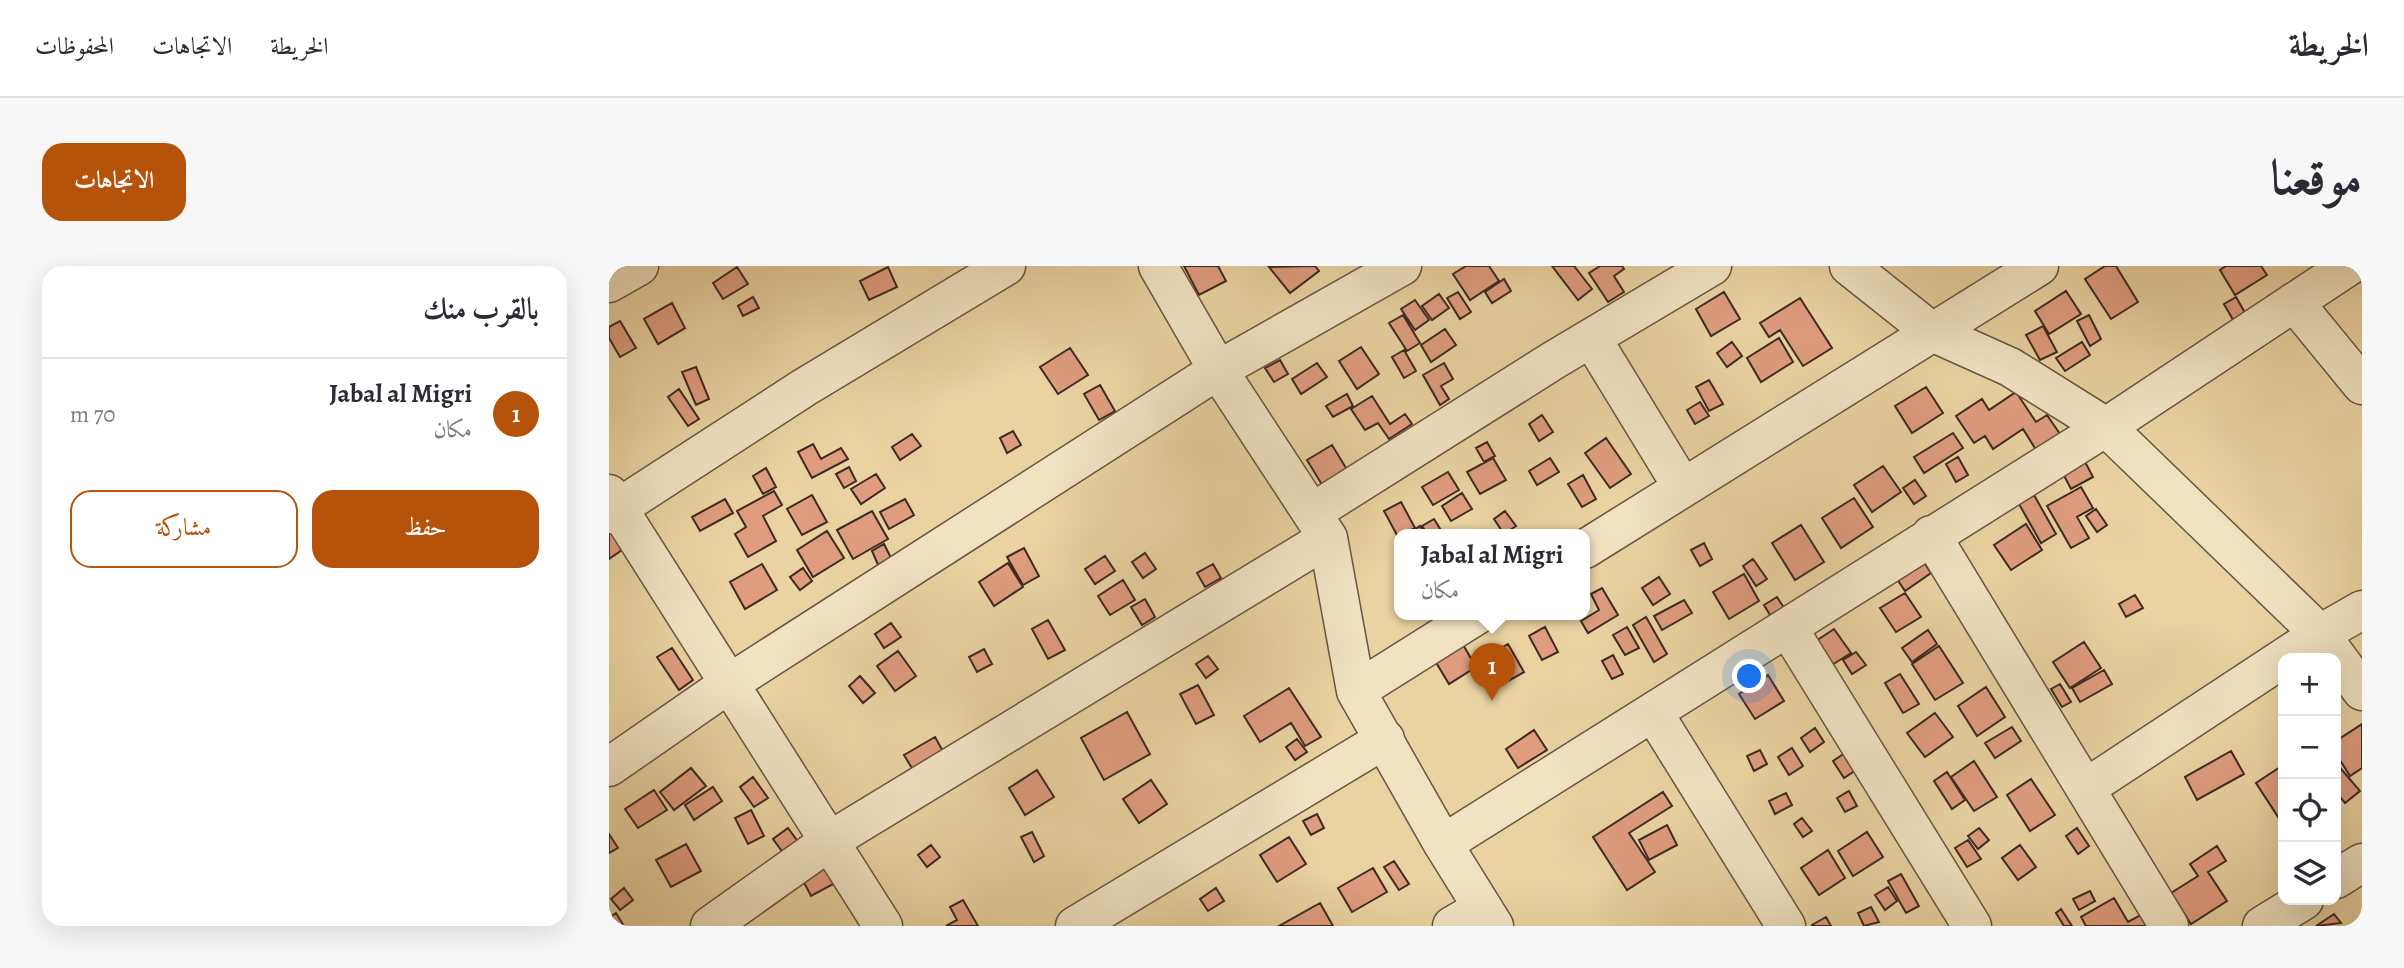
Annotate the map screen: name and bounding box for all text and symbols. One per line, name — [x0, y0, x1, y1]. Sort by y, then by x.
text: الخريطة — [2289, 22, 2369, 67]
text: المحفوظات — [35, 30, 114, 62]
text: الاتجاهات — [152, 30, 232, 62]
text: الخريطة — [270, 30, 329, 62]
button: الاتجاهات — [42, 143, 186, 221]
text: موقعنا — [2270, 144, 2362, 211]
text: بالقرب منك — [423, 289, 539, 329]
text: Jabal al Migri — [329, 376, 472, 411]
text: 70 m — [70, 399, 116, 430]
text: 1 — [512, 399, 520, 430]
text: مكان — [433, 414, 472, 445]
button: مشاركة — [70, 490, 298, 568]
button: حفظ — [312, 490, 539, 568]
popup — [1394, 529, 1590, 620]
text: Jabal al Migri — [1421, 537, 1563, 572]
text: مكان — [1421, 575, 1459, 606]
pin: 1 — [1469, 643, 1515, 701]
map controls — [2278, 653, 2341, 905]
button: + — [2278, 653, 2341, 716]
your location — [1732, 659, 1766, 693]
button: − — [2278, 716, 2341, 779]
button: locate — [2278, 779, 2341, 842]
button: layers — [2278, 842, 2341, 905]

